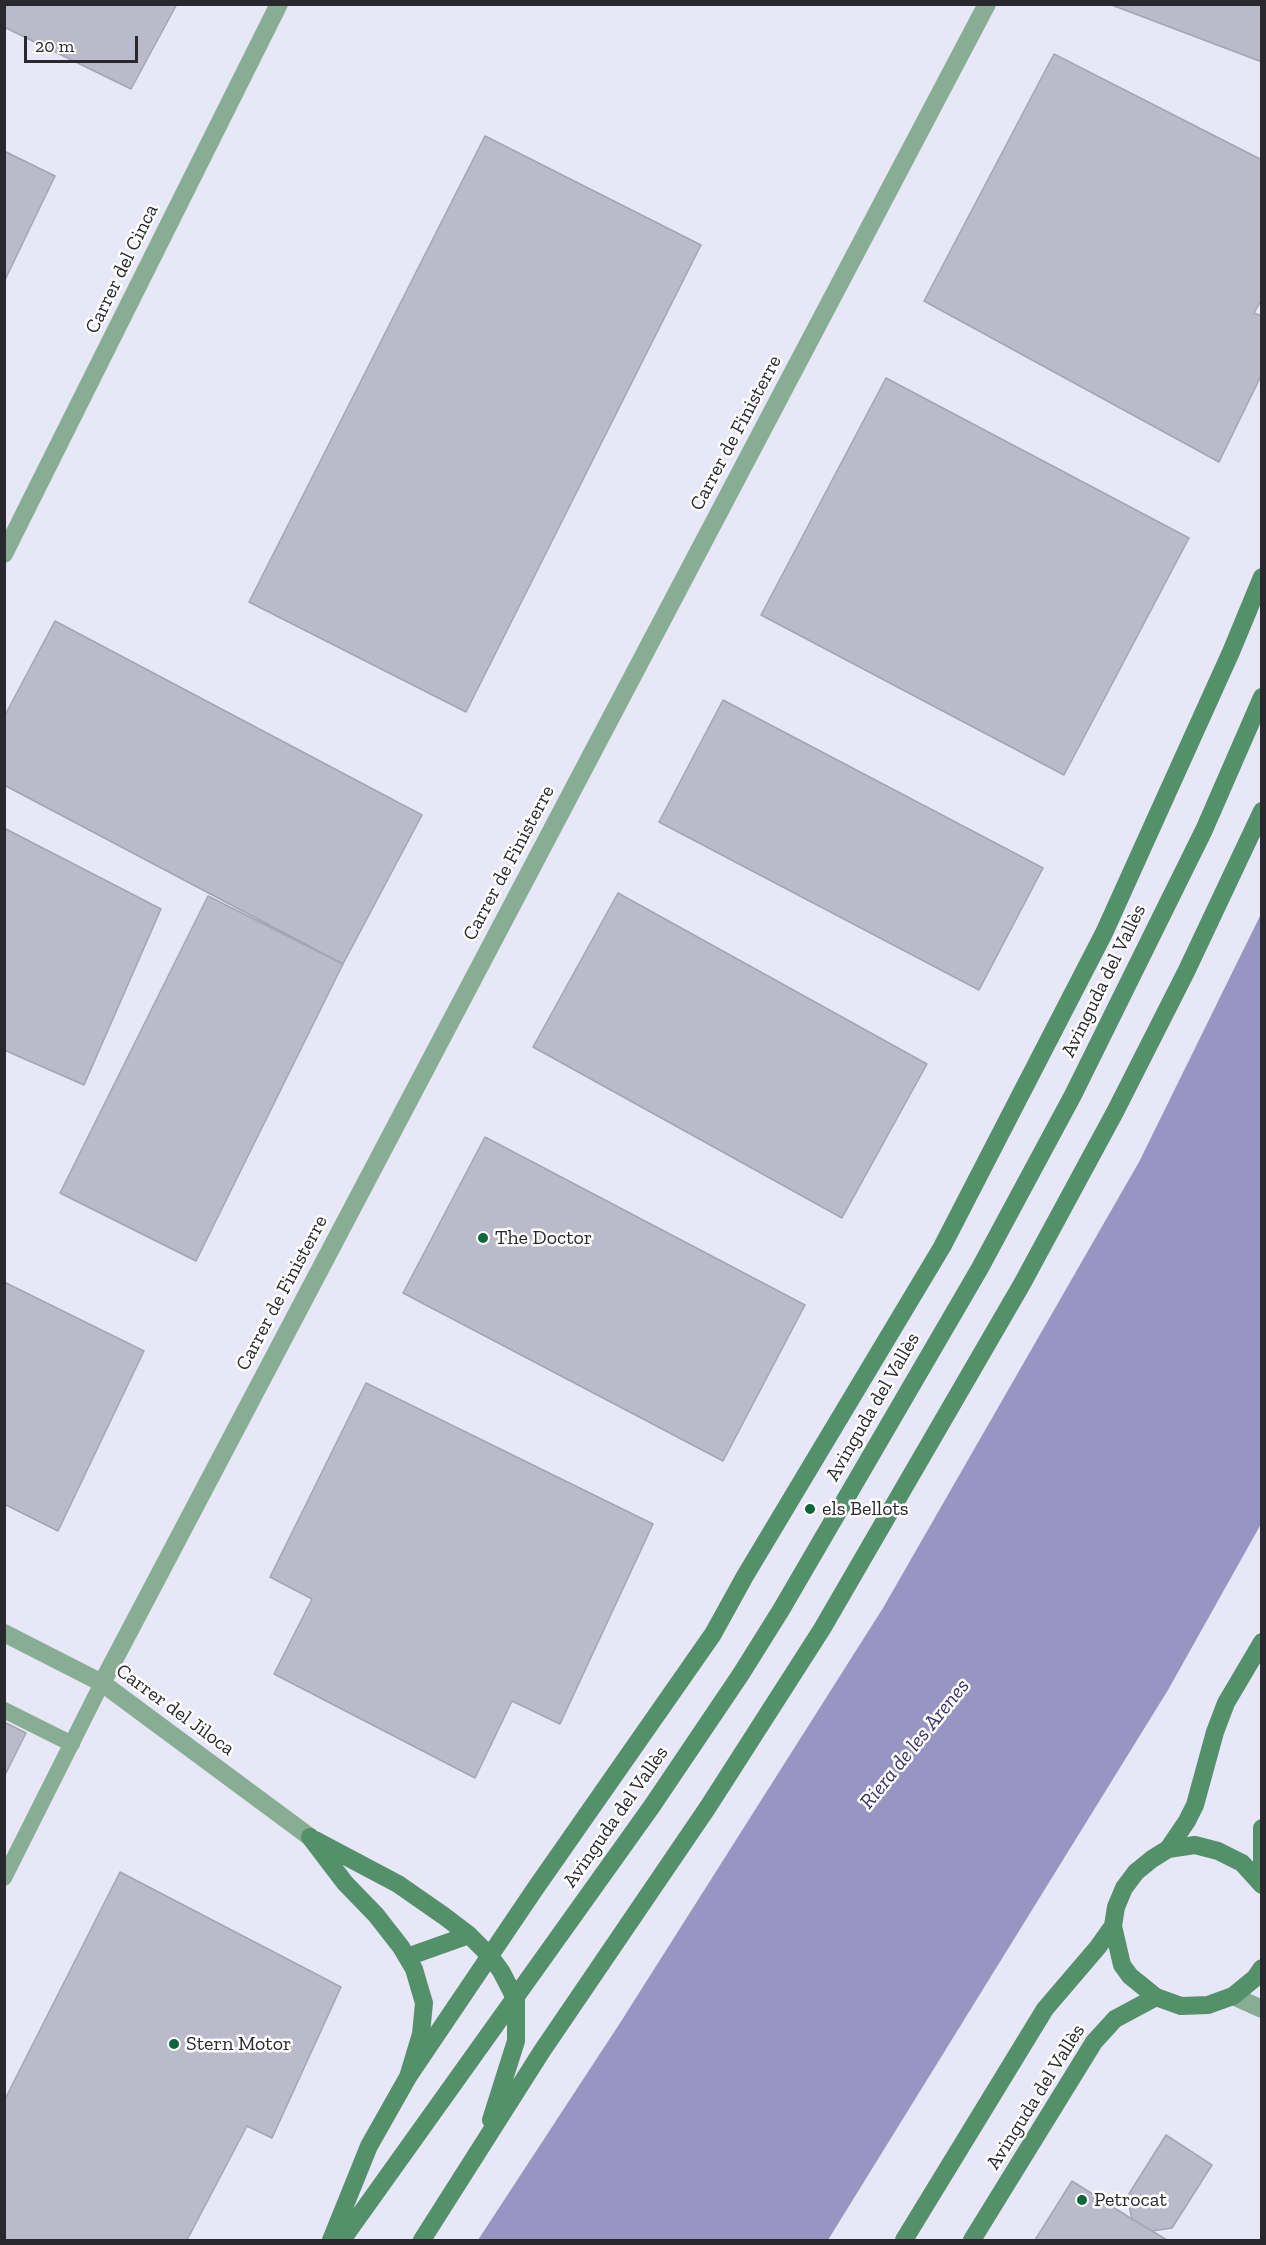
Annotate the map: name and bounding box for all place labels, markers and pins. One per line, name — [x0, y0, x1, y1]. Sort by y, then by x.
place label: The Doctor — [495, 1226, 592, 1250]
marker: The Doctor — [476, 1231, 490, 1245]
place label: els Bellots — [822, 1497, 909, 1521]
marker: els Bellots — [803, 1502, 817, 1516]
place label: Stern Motor — [186, 2032, 291, 2056]
marker: Stern Motor — [167, 2037, 181, 2051]
place label: Petrocat — [1094, 2188, 1167, 2212]
marker: Petrocat — [1075, 2193, 1089, 2207]

